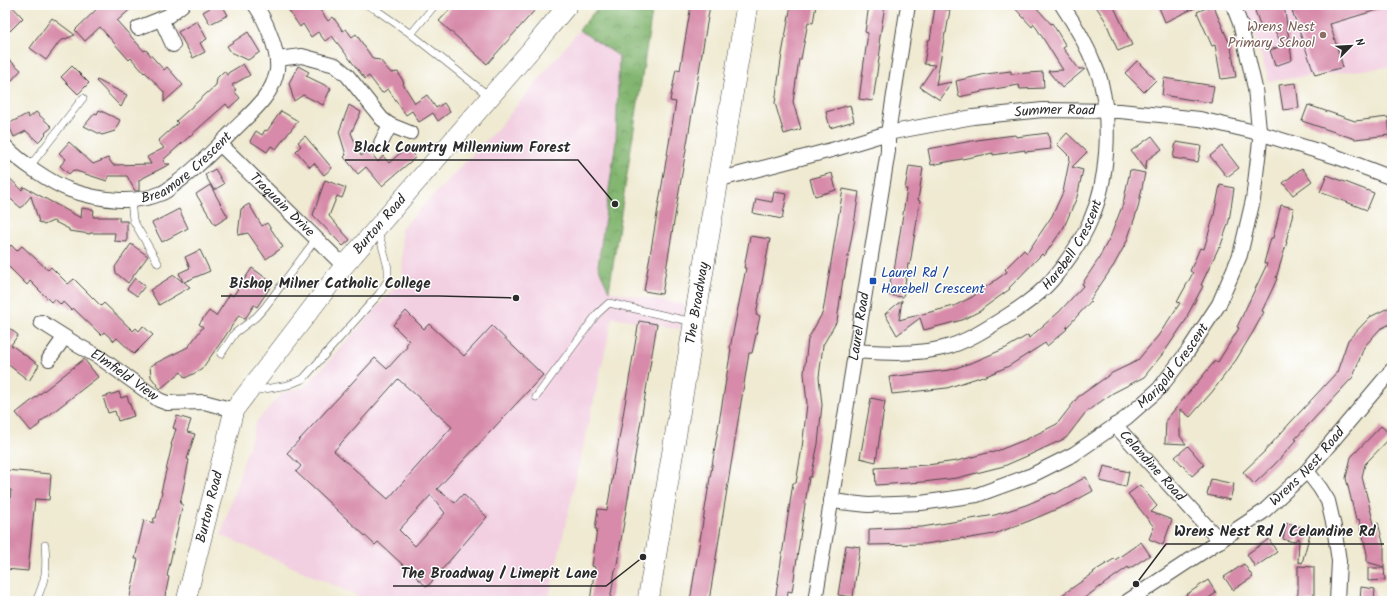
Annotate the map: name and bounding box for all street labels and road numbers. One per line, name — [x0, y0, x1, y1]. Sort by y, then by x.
street label: Summer Road — [1013, 99, 1097, 124]
street label: Breamore Crescent — [139, 126, 238, 210]
street label: Traquain Drive — [244, 168, 320, 243]
street label: Burton Road — [348, 189, 413, 259]
street label: Harebell Crescent — [1037, 196, 1109, 296]
street label: The Broadway — [680, 260, 715, 346]
street label: Laurel Road — [843, 290, 876, 362]
street label: Marigold Crescent — [1132, 318, 1215, 415]
street label: Elmfield View — [86, 343, 163, 408]
street label: Wrens Nest Road — [1265, 422, 1351, 512]
street label: Celandine Road — [1114, 425, 1191, 507]
street label: Burton Road — [190, 468, 229, 545]

